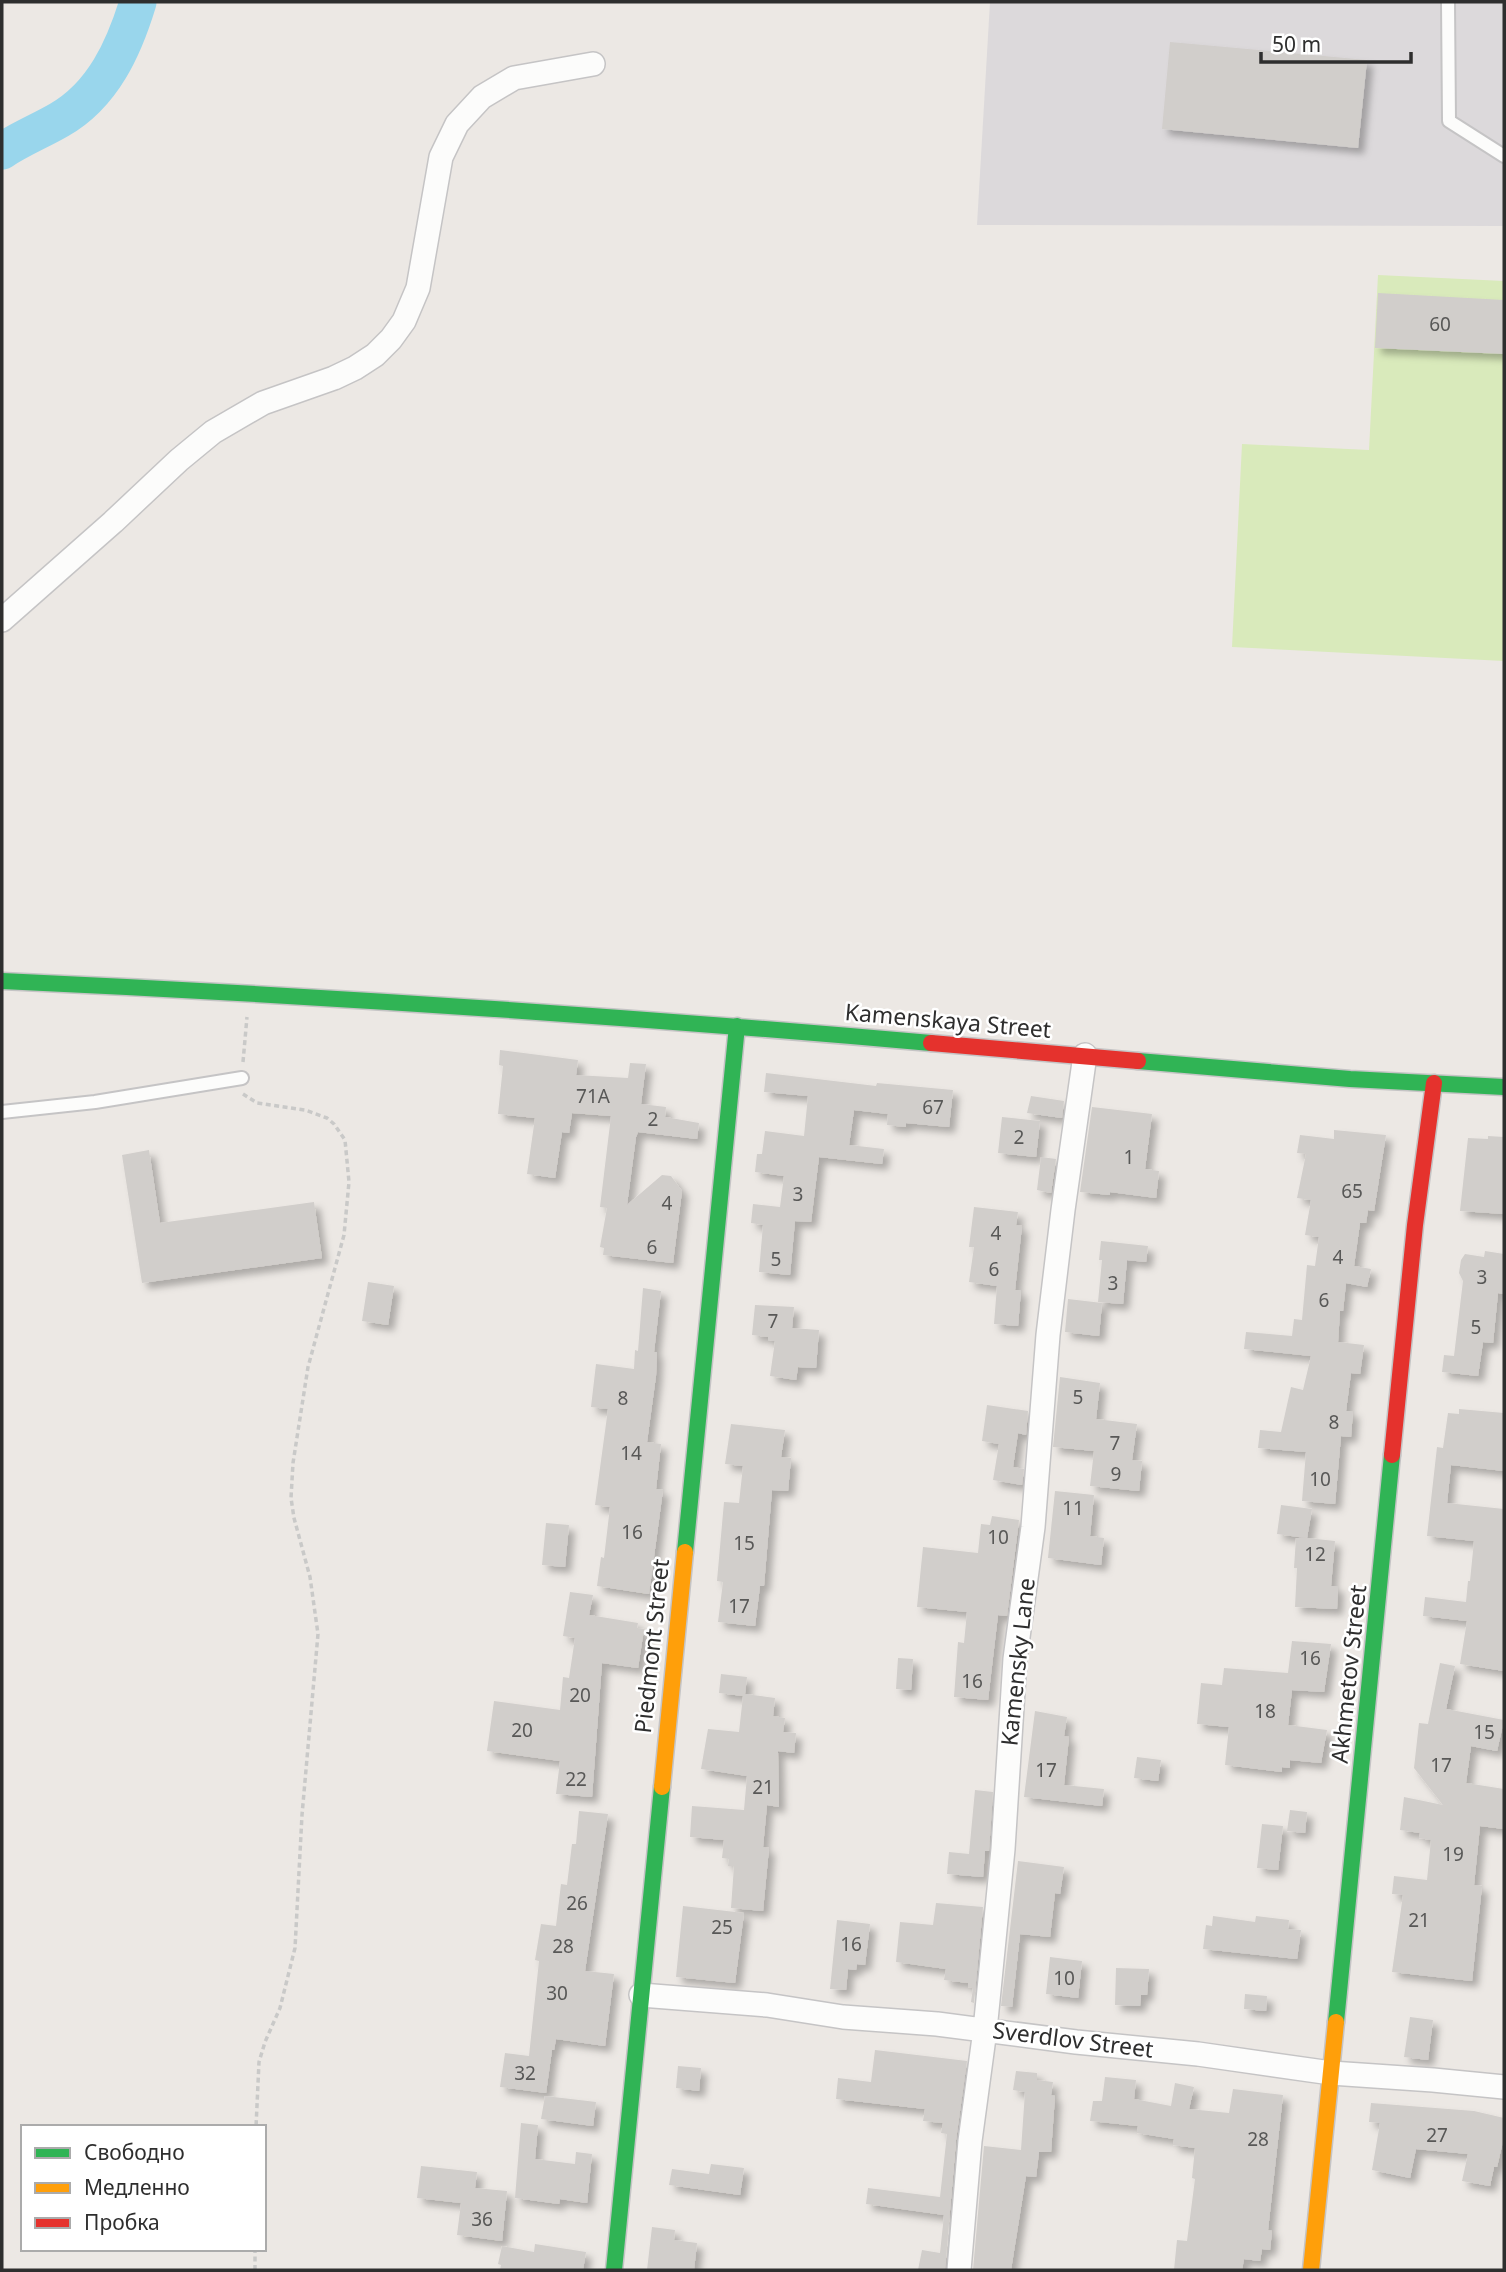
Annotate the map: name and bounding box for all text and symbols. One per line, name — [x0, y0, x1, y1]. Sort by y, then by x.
scale bar — [1261, 21, 1412, 65]
text: 50 m — [1272, 30, 1321, 58]
house number: 60 — [1429, 311, 1451, 337]
street label: Kamenskaya Street — [844, 995, 1053, 1045]
house number: 71А — [576, 1083, 611, 1109]
house number: 67 — [922, 1094, 944, 1120]
house number: 2 — [648, 1106, 658, 1132]
house number: 2 — [1014, 1124, 1024, 1150]
house number: 1 — [1124, 1144, 1134, 1170]
house number: 65 — [1341, 1178, 1363, 1204]
house number: 3 — [793, 1181, 803, 1207]
house number: 4 — [662, 1190, 673, 1216]
house number: 4 — [991, 1220, 1002, 1246]
house number: 6 — [647, 1234, 657, 1260]
house number: 4 — [1333, 1244, 1344, 1270]
house number: 5 — [771, 1246, 781, 1272]
house number: 6 — [989, 1256, 999, 1282]
house number: 3 — [1477, 1264, 1487, 1290]
house number: 3 — [1108, 1270, 1118, 1296]
house number: 6 — [1319, 1287, 1329, 1313]
house number: 7 — [768, 1308, 778, 1334]
house number: 5 — [1471, 1314, 1481, 1340]
house number: 5 — [1073, 1384, 1083, 1410]
house number: 8 — [618, 1385, 628, 1411]
house number: 8 — [1329, 1409, 1339, 1435]
house number: 7 — [1110, 1430, 1120, 1456]
house number: 14 — [620, 1440, 642, 1466]
house number: 9 — [1111, 1461, 1121, 1487]
house number: 10 — [1309, 1466, 1331, 1492]
house number: 11 — [1062, 1495, 1084, 1521]
house number: 16 — [621, 1519, 643, 1545]
house number: 10 — [987, 1524, 1009, 1550]
house number: 15 — [733, 1530, 755, 1556]
house number: 12 — [1304, 1541, 1326, 1567]
street label: Piedmont Street — [626, 1557, 676, 1735]
street label: Kamensky Lane — [992, 1576, 1042, 1748]
street label: Akhmetov Street — [1323, 1583, 1373, 1765]
house number: 17 — [728, 1593, 750, 1619]
house number: 16 — [1299, 1645, 1321, 1671]
house number: 16 — [961, 1668, 983, 1694]
house number: 20 — [569, 1682, 591, 1708]
house number: 18 — [1254, 1698, 1276, 1724]
house number: 20 — [511, 1717, 533, 1743]
house number: 15 — [1473, 1719, 1495, 1745]
house number: 17 — [1430, 1752, 1452, 1778]
house number: 17 — [1035, 1757, 1057, 1783]
house number: 22 — [565, 1766, 587, 1792]
house number: 21 — [752, 1774, 774, 1800]
house number: 19 — [1442, 1841, 1464, 1867]
house number: 26 — [566, 1890, 588, 1916]
house number: 21 — [1408, 1907, 1430, 1933]
house number: 25 — [711, 1914, 733, 1940]
house number: 16 — [840, 1931, 862, 1957]
house number: 28 — [552, 1933, 574, 1959]
house number: 10 — [1053, 1965, 1075, 1991]
house number: 30 — [546, 1980, 568, 2006]
street label: Sverdlov Street — [991, 2013, 1155, 2065]
house number: 32 — [514, 2060, 536, 2086]
house number: 27 — [1426, 2122, 1448, 2148]
legend — [21, 2125, 266, 2251]
house number: 28 — [1247, 2126, 1269, 2152]
text: Свободно — [84, 2138, 185, 2166]
text: Медленно — [84, 2173, 190, 2201]
house number: 36 — [471, 2206, 493, 2232]
text: Пробка — [84, 2208, 160, 2236]

